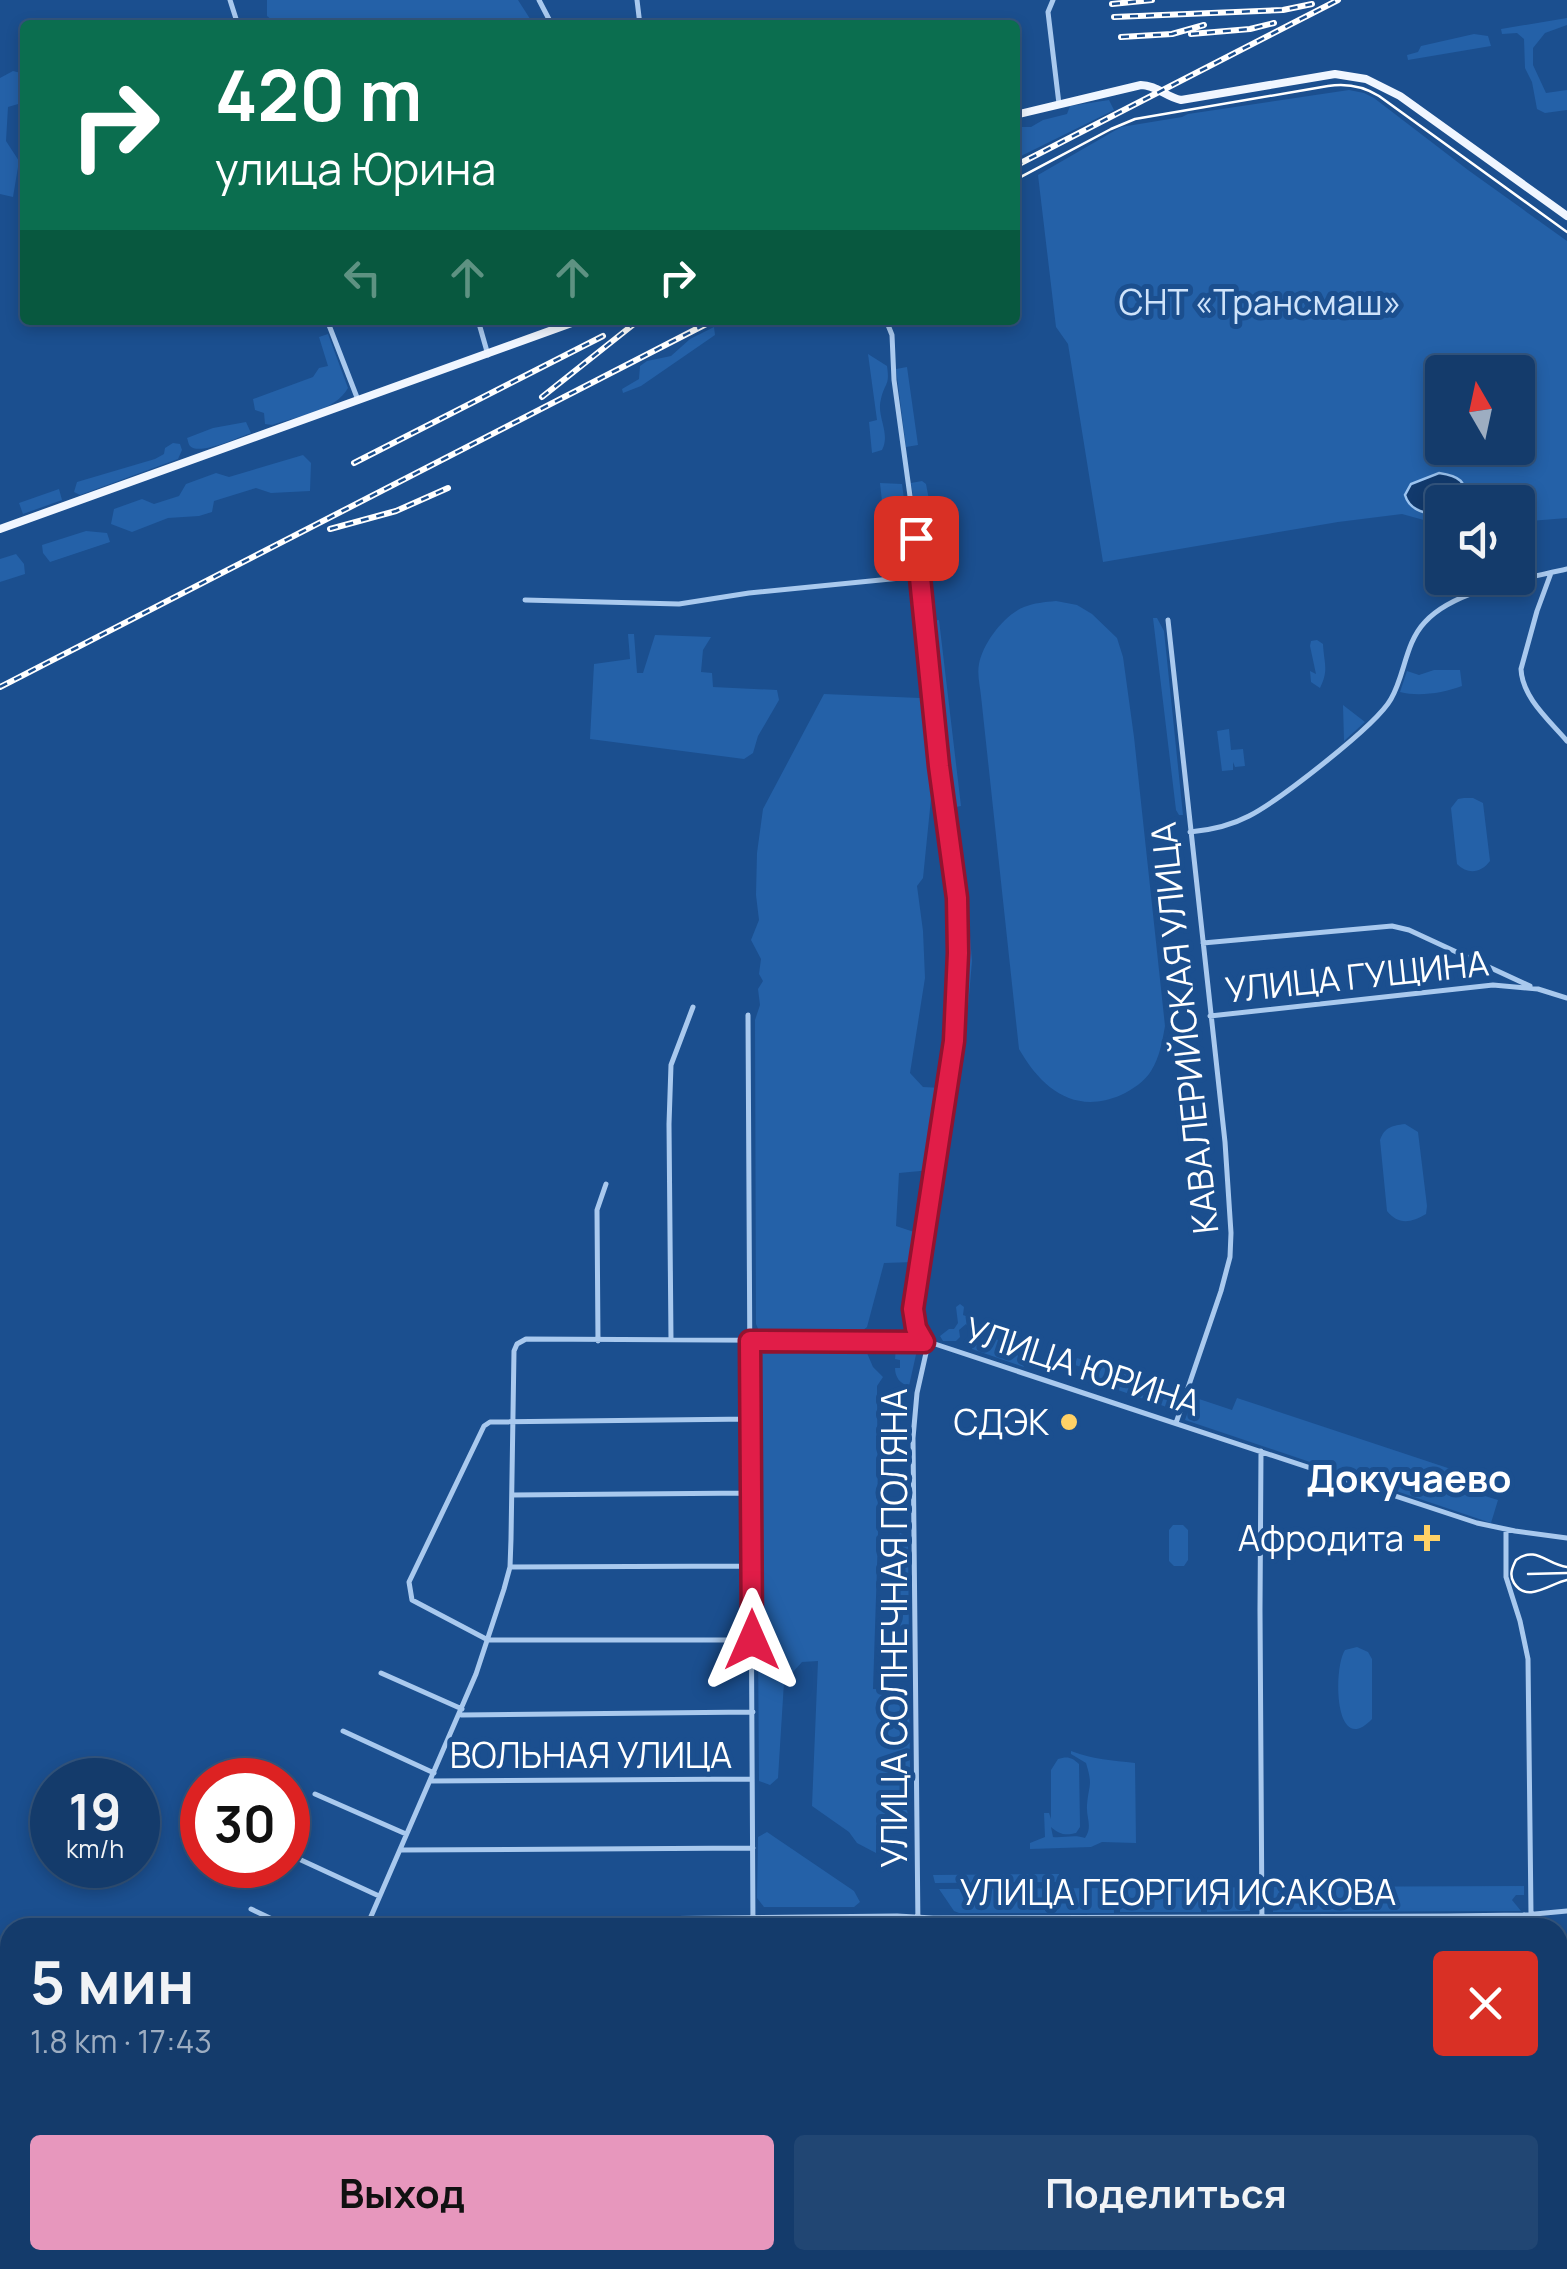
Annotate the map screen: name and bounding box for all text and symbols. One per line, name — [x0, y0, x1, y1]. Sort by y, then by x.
text: 420 m — [215, 46, 422, 142]
icon: right — [50, 60, 180, 190]
text: улица Юрина — [215, 137, 496, 199]
icon: left — [335, 250, 390, 305]
icon: ahead — [440, 250, 495, 305]
icon: ahead — [545, 250, 600, 305]
icon: right — [650, 250, 705, 305]
park label: СНТ «Трансмаш» — [1119, 278, 1401, 326]
north arrow — [1425, 355, 1535, 465]
map controls — [1425, 355, 1535, 595]
button: sound — [1425, 485, 1535, 595]
pin — [874, 496, 959, 581]
icon: arrive — [889, 511, 944, 566]
street label: КАВАЛЕРИЙСКАЯ УЛИЦА — [1139, 820, 1229, 1236]
street label: УЛИЦА ГУЩИНА — [1223, 938, 1491, 1014]
street label: УЛИЦА ЮРИНА — [959, 1305, 1207, 1427]
street label: УЛИЦА СОЛНЕЧНАЯ ПОЛЯНА — [870, 1388, 918, 1868]
place label: СДЭК — [953, 1398, 1049, 1446]
marker: СДЭК — [1058, 1411, 1080, 1433]
district label: Докучаево — [1306, 1451, 1512, 1503]
place label: Афродита — [1238, 1514, 1404, 1562]
marker: Афродита — [1414, 1525, 1440, 1551]
position arrow — [700, 1588, 804, 1692]
street label: ВОЛЬНАЯ УЛИЦА — [450, 1731, 732, 1779]
speed limit sign: 30 — [180, 1758, 310, 1888]
text: 19 — [69, 1777, 121, 1845]
text: km/h — [66, 1831, 124, 1866]
street label: УЛИЦА ГЕОРГИЯ ИСАКОВА — [960, 1868, 1396, 1916]
text: 5 мин — [30, 1940, 194, 2022]
button: close — [1433, 1951, 1538, 2056]
text: 1.8 km · 17:43 — [30, 2019, 212, 2063]
button: Выход — [30, 2135, 774, 2250]
button: Поделиться — [794, 2135, 1538, 2250]

